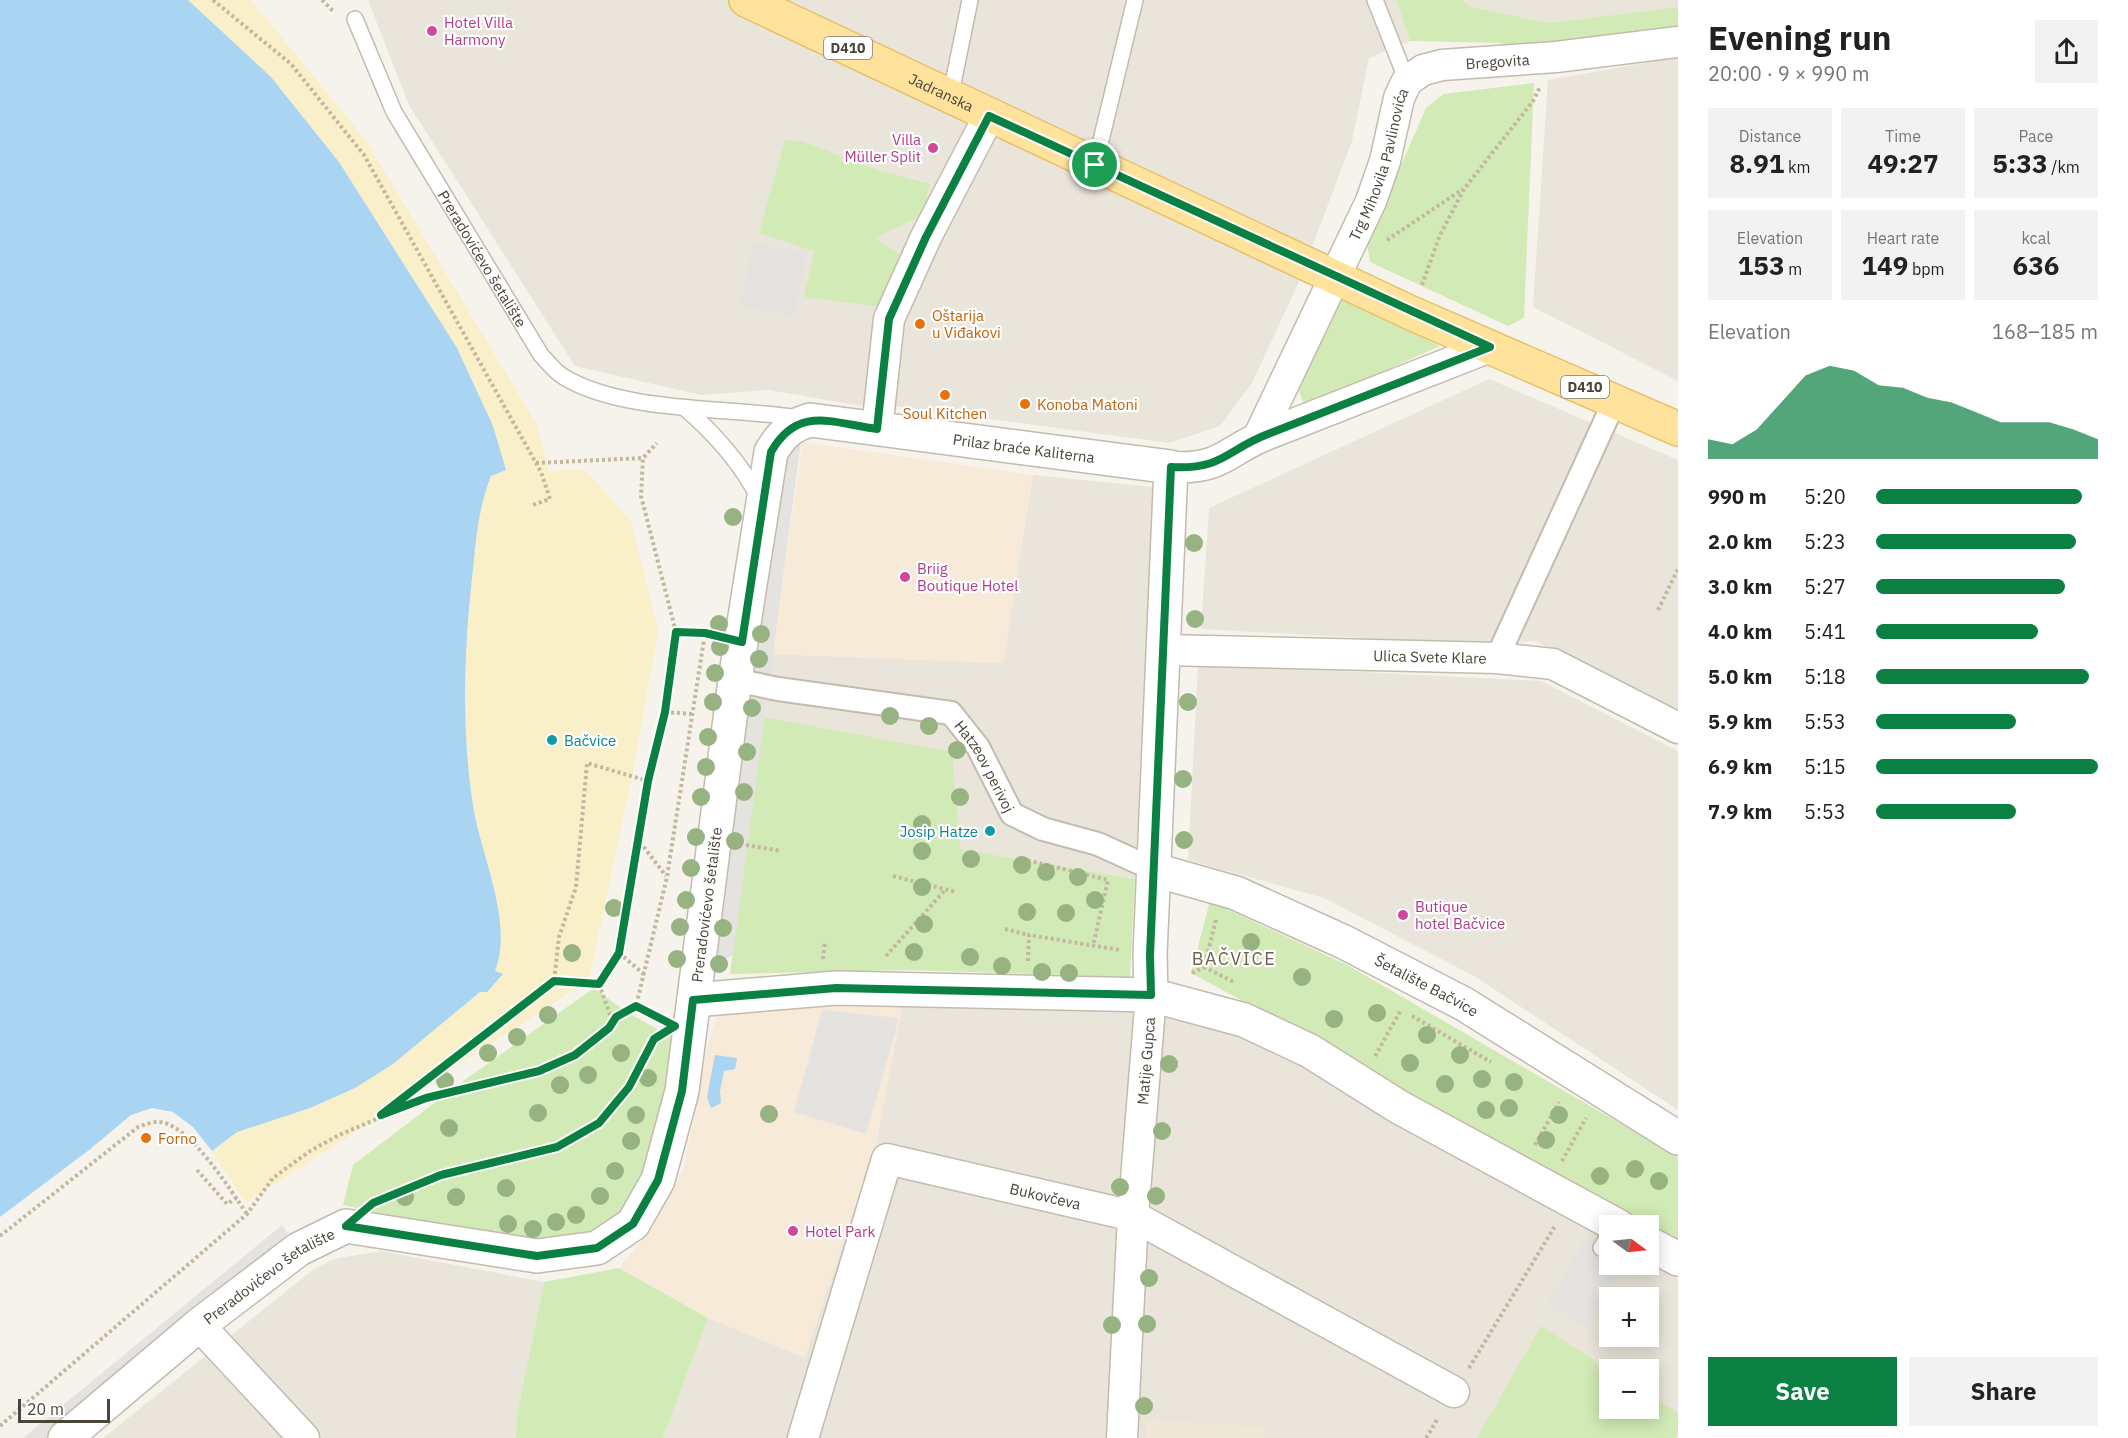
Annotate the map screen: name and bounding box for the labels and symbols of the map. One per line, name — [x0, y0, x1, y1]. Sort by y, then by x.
place label: Hotel Villa Harmony — [444, 13, 513, 49]
marker: Hotel Villa Harmony — [425, 24, 439, 38]
road number: D410 — [824, 37, 872, 59]
street label: Bregovita — [1465, 49, 1530, 73]
street label: Jadranska — [906, 69, 977, 115]
street label: Trg Mihovila Pavlinovića — [1344, 85, 1412, 243]
place label: Villa Müller Split — [844, 130, 921, 166]
pin — [1069, 139, 1120, 190]
marker: Villa Müller Split — [926, 141, 940, 155]
street label: Preradovićevo šetalište — [434, 187, 531, 330]
place label: Oštarija u Viđakovi — [932, 306, 1001, 342]
marker: Oštarija u Viđakovi — [913, 317, 927, 331]
road number: D410 — [1561, 376, 1609, 398]
marker: Soul Kitchen — [938, 388, 952, 402]
place label: Konoba Matoni — [1037, 395, 1138, 414]
marker: Konoba Matoni — [1018, 397, 1032, 411]
place label: Soul Kitchen — [903, 404, 987, 423]
street label: Prilaz braće Kaliterna — [952, 429, 1096, 466]
place label: Briig Boutique Hotel — [917, 559, 1018, 595]
marker: Briig Boutique Hotel — [898, 570, 912, 584]
street label: Ulica Svete Klare — [1373, 646, 1487, 667]
street label: Hatzeov perivoj — [951, 716, 1019, 815]
place label: Bačvice — [564, 731, 616, 750]
marker: Bačvice — [545, 733, 559, 747]
place label: Josip Hatze — [900, 822, 978, 841]
marker: Josip Hatze — [983, 824, 997, 838]
street label: Preradovićevo šetalište — [687, 826, 725, 983]
place label: Butique hotel Bačvice — [1415, 897, 1505, 933]
marker: Butique hotel Bačvice — [1396, 908, 1410, 922]
district label: BAČVICE — [1192, 946, 1276, 970]
street label: Šetalište Bačvice — [1372, 950, 1482, 1020]
street label: Matije Gupca — [1133, 1016, 1159, 1105]
place label: Forno — [158, 1129, 197, 1148]
marker: Forno — [139, 1131, 153, 1145]
street label: Bukovčeva — [1008, 1178, 1083, 1213]
north arrow — [1599, 1215, 1659, 1275]
place label: Hotel Park — [805, 1222, 876, 1241]
street label: Preradovićevo šetalište — [199, 1224, 338, 1328]
marker: Hotel Park — [786, 1224, 800, 1238]
scale bar — [18, 1396, 110, 1424]

